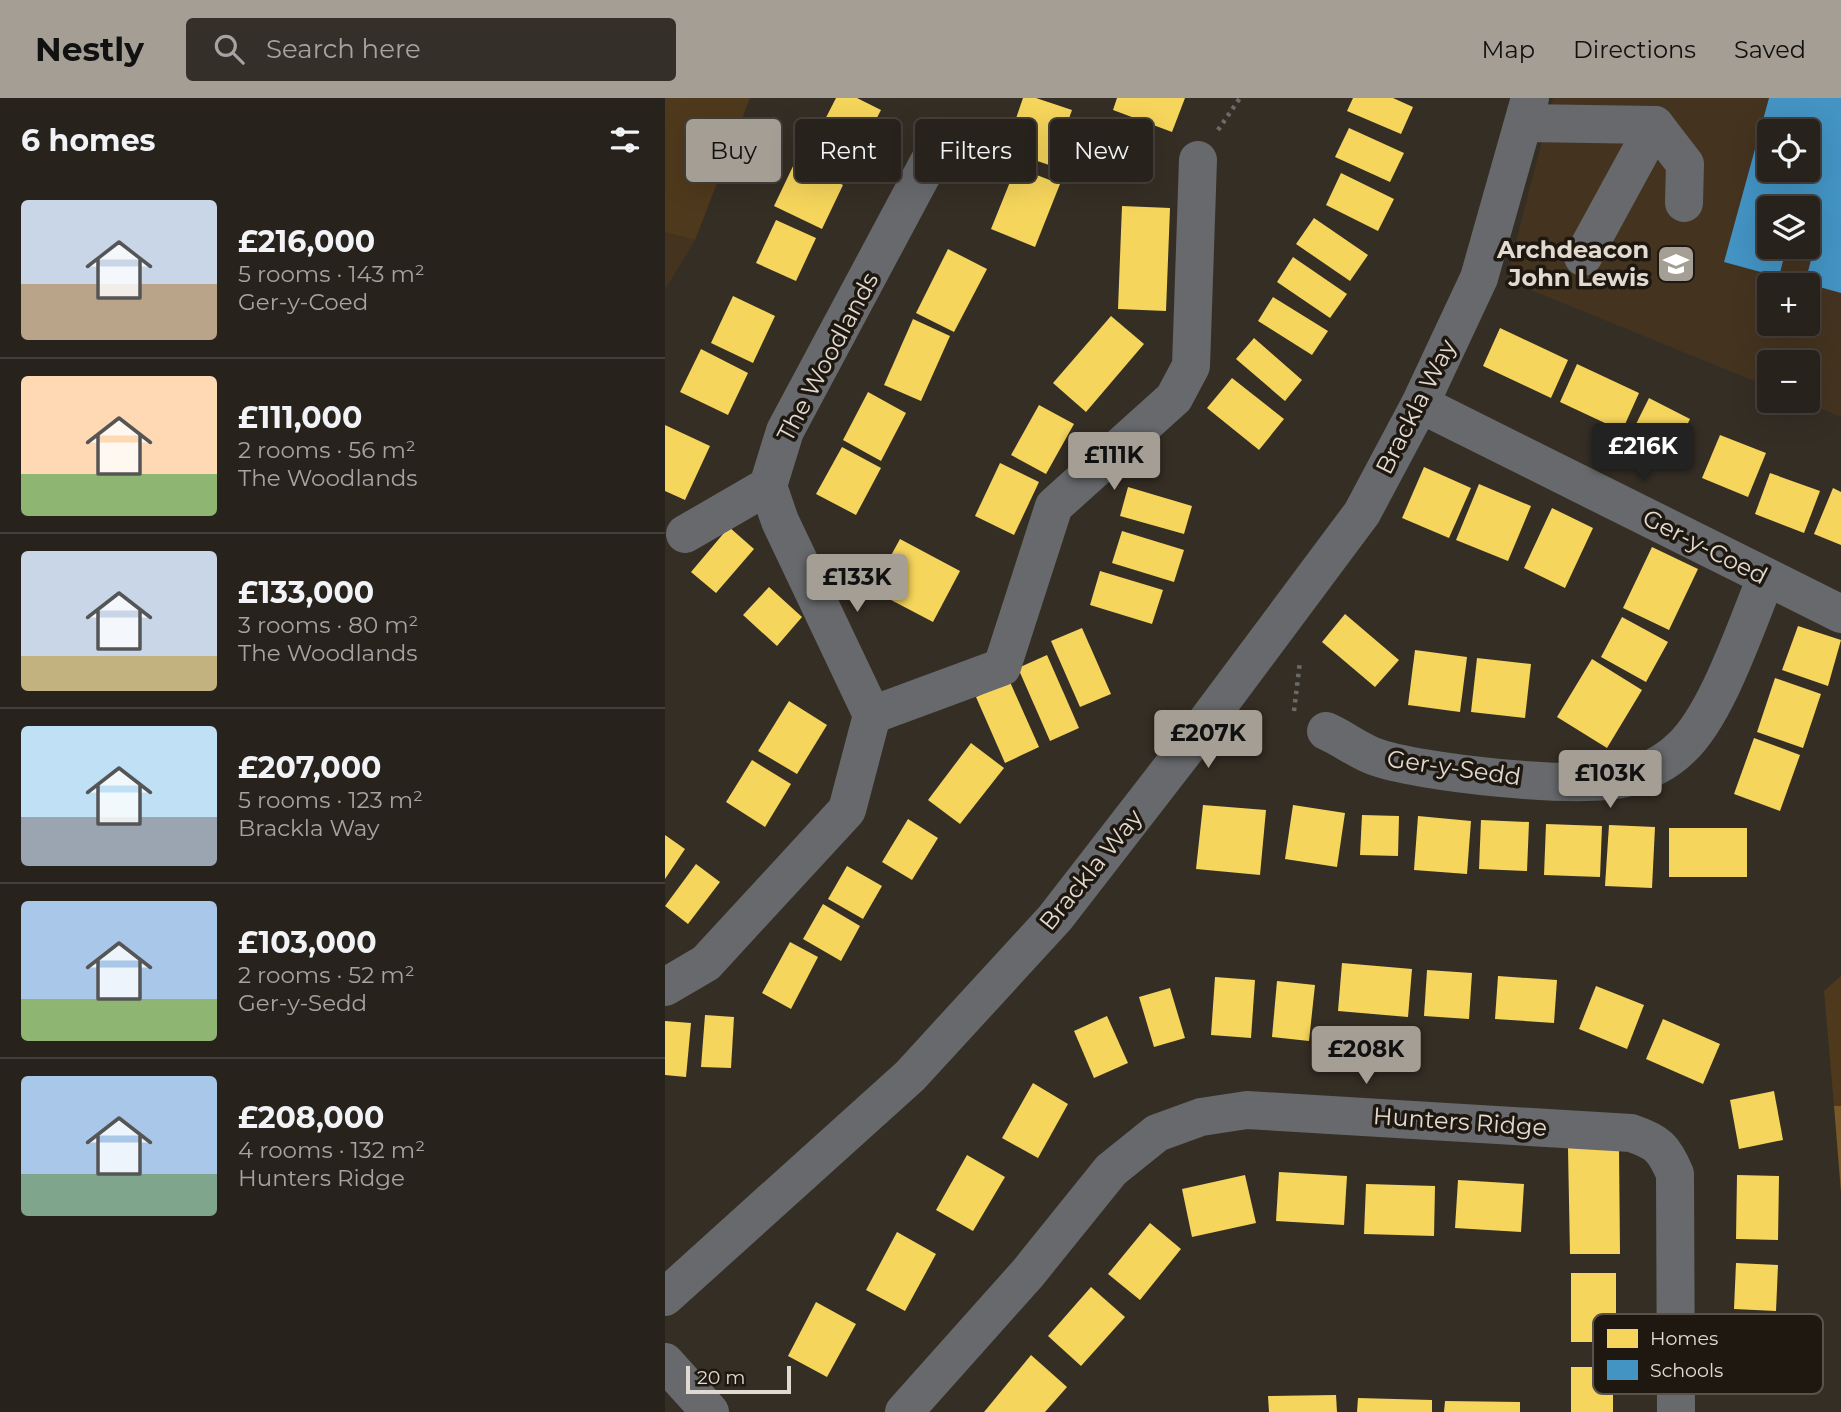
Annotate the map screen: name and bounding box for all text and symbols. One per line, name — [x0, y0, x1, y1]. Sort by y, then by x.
search box — [186, 18, 676, 81]
text: Nestly — [35, 29, 144, 69]
icon: search — [210, 30, 248, 68]
text: Search here — [266, 33, 421, 65]
text: Map — [1482, 35, 1535, 64]
text: Directions — [1573, 35, 1696, 64]
text: Saved — [1734, 35, 1806, 64]
chip: Buy — [686, 119, 781, 182]
chip: Rent — [795, 119, 901, 182]
chip: Filters — [915, 119, 1036, 182]
chip: New — [1050, 119, 1153, 182]
map controls — [1757, 119, 1820, 413]
button: locate — [1757, 119, 1820, 182]
icon: filters — [606, 121, 644, 159]
text: 6 homes — [21, 122, 156, 159]
button: layers — [1757, 196, 1820, 259]
text: £216,000 — [238, 223, 375, 260]
icon: home — [77, 228, 161, 312]
place label: Archdeacon John Lewis — [1496, 235, 1649, 292]
school or university icon: Archdeacon John Lewis — [1655, 243, 1697, 285]
text: 5 rooms · 143 m² — [238, 260, 425, 288]
street label: The Woodlands — [771, 267, 884, 446]
button: + — [1757, 273, 1820, 336]
text: Ger-y-Coed — [238, 288, 368, 316]
street label: Brackla Way — [1369, 334, 1462, 479]
button: − — [1757, 350, 1820, 413]
text: £111,000 — [238, 399, 362, 436]
icon: home — [77, 404, 161, 488]
pin: £216K — [1594, 424, 1692, 483]
pin: £111K — [1065, 432, 1163, 492]
text: £216K — [1608, 432, 1678, 460]
text: 2 rooms · 56 m² — [238, 436, 416, 464]
text: £111K — [1084, 441, 1144, 469]
text: The Woodlands — [238, 464, 418, 492]
street label: Ger-y-Coed — [1638, 503, 1772, 590]
pin: £133K — [808, 554, 906, 614]
text: £133K — [823, 563, 891, 591]
text: £133,000 — [238, 574, 374, 611]
icon: home — [77, 579, 161, 663]
text: 3 rooms · 80 m² — [238, 611, 418, 639]
text: The Woodlands — [238, 639, 418, 667]
pin: £207K — [1159, 710, 1257, 770]
text: £207K — [1170, 719, 1246, 747]
street label: Ger-y-Sedd — [1385, 744, 1523, 791]
text: £207,000 — [238, 749, 381, 786]
pin: £103K — [1561, 750, 1659, 810]
icon: home — [77, 754, 161, 838]
text: £103K — [1575, 759, 1645, 787]
text: 5 rooms · 123 m² — [238, 786, 423, 814]
street label: Brackla Way — [1033, 803, 1148, 936]
text: Brackla Way — [238, 814, 379, 842]
text: £103,000 — [238, 924, 377, 961]
icon: home — [77, 929, 161, 1013]
text: 2 rooms · 52 m² — [238, 961, 415, 989]
text: Ger-y-Sedd — [238, 989, 367, 1017]
pin: £208K — [1317, 1026, 1415, 1086]
text: £208K — [1328, 1035, 1404, 1063]
text: £208,000 — [238, 1099, 384, 1136]
street label: Hunters Ridge — [1372, 1101, 1548, 1142]
icon: home — [77, 1104, 161, 1188]
text: 4 rooms · 132 m² — [238, 1136, 425, 1164]
text: Hunters Ridge — [238, 1164, 405, 1192]
legend — [1593, 1314, 1823, 1394]
text: Homes — [1650, 1327, 1718, 1350]
text: Schools — [1650, 1359, 1723, 1382]
scale bar — [686, 1363, 791, 1395]
text: 20 m — [697, 1366, 745, 1389]

